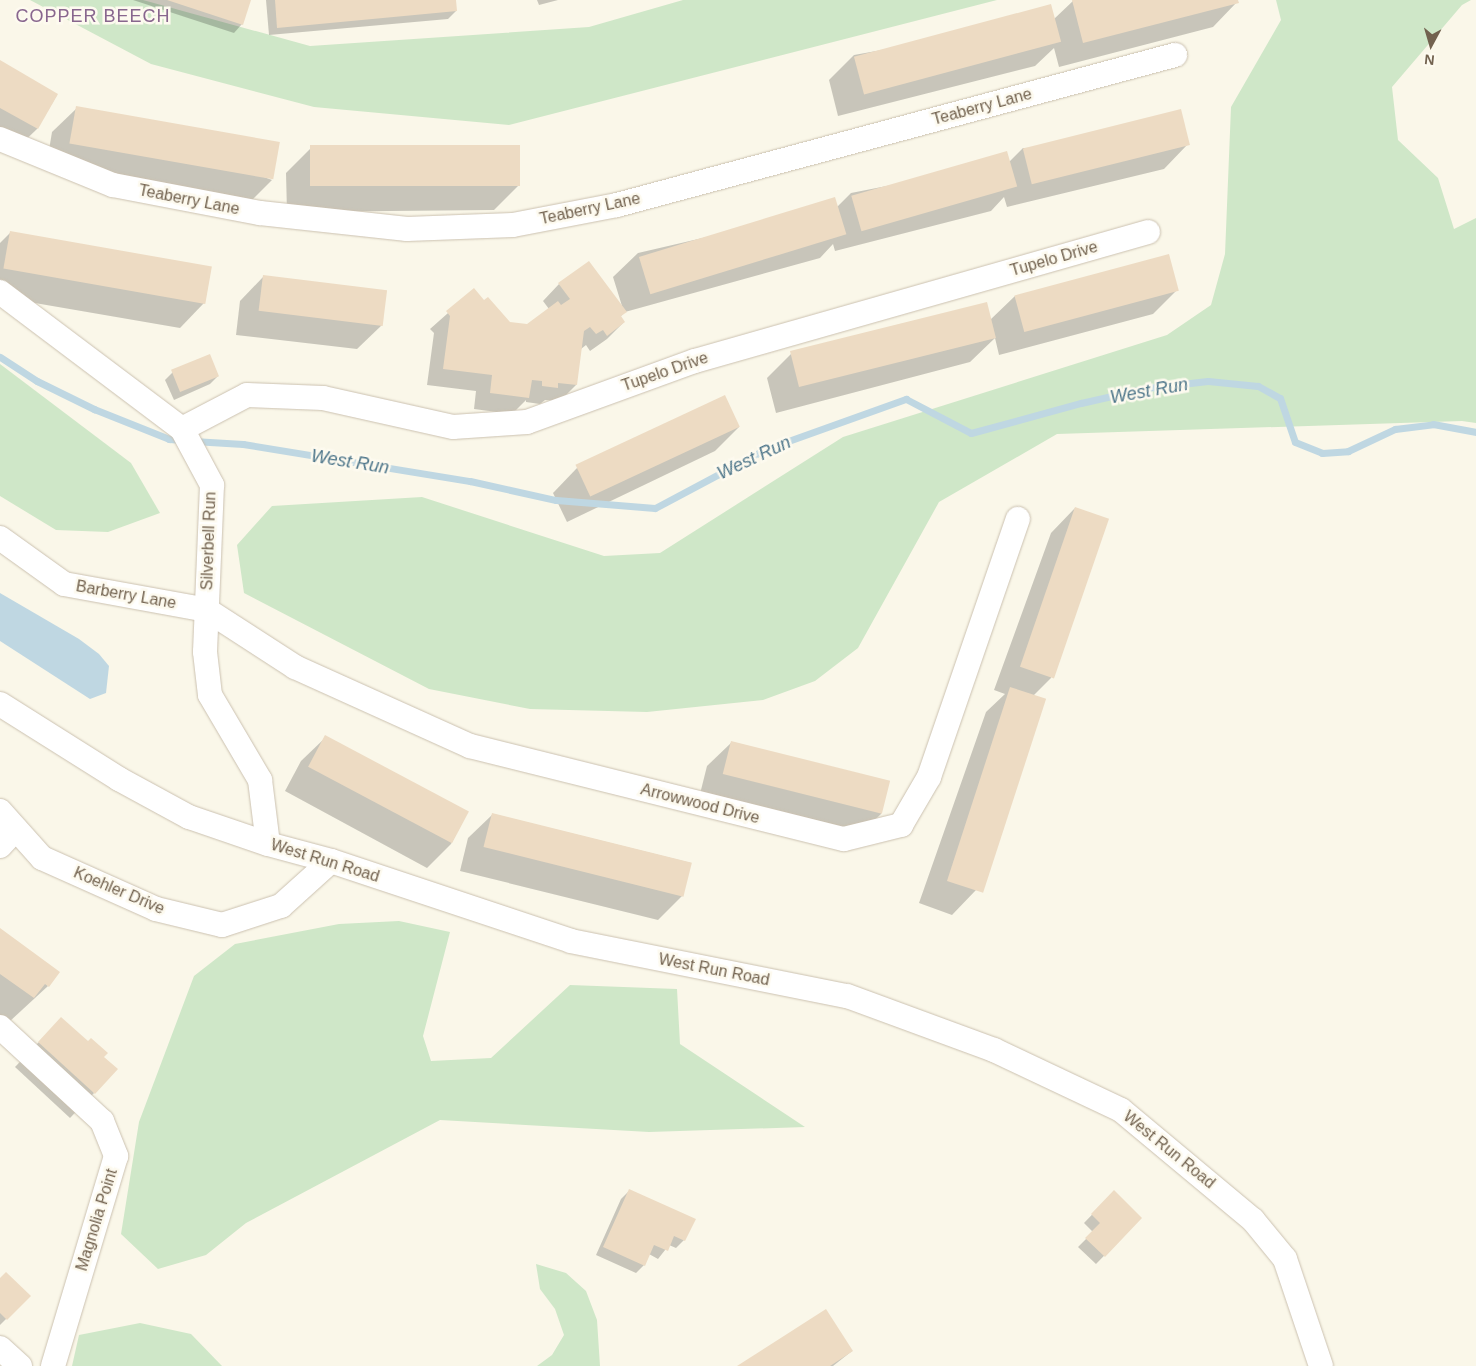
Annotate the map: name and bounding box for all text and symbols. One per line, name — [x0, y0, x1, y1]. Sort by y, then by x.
district label: COPPER BEECH — [14, 5, 172, 27]
north arrow — [1406, 20, 1456, 70]
text: N — [1424, 51, 1435, 68]
street label: Teaberry Lane — [930, 84, 1034, 130]
street label: Teaberry Lane — [137, 181, 241, 219]
street label: Teaberry Lane — [538, 189, 642, 229]
street label: Tupelo Drive — [1008, 237, 1100, 281]
street label: Tupelo Drive — [619, 348, 711, 396]
water label: West Run — [1108, 374, 1190, 408]
water label: West Run — [714, 432, 794, 484]
water label: West Run — [309, 445, 391, 479]
street label: Silverbell Run — [198, 491, 220, 591]
street label: Barberry Lane — [74, 577, 178, 613]
street label: Arrowwood Drive — [639, 780, 761, 828]
street label: West Run Road — [268, 835, 382, 887]
street label: Koehler Drive — [71, 863, 167, 919]
street label: West Run Road — [657, 950, 771, 990]
street label: West Run Road — [1119, 1107, 1219, 1193]
street label: Magnolia Point — [72, 1167, 122, 1273]

